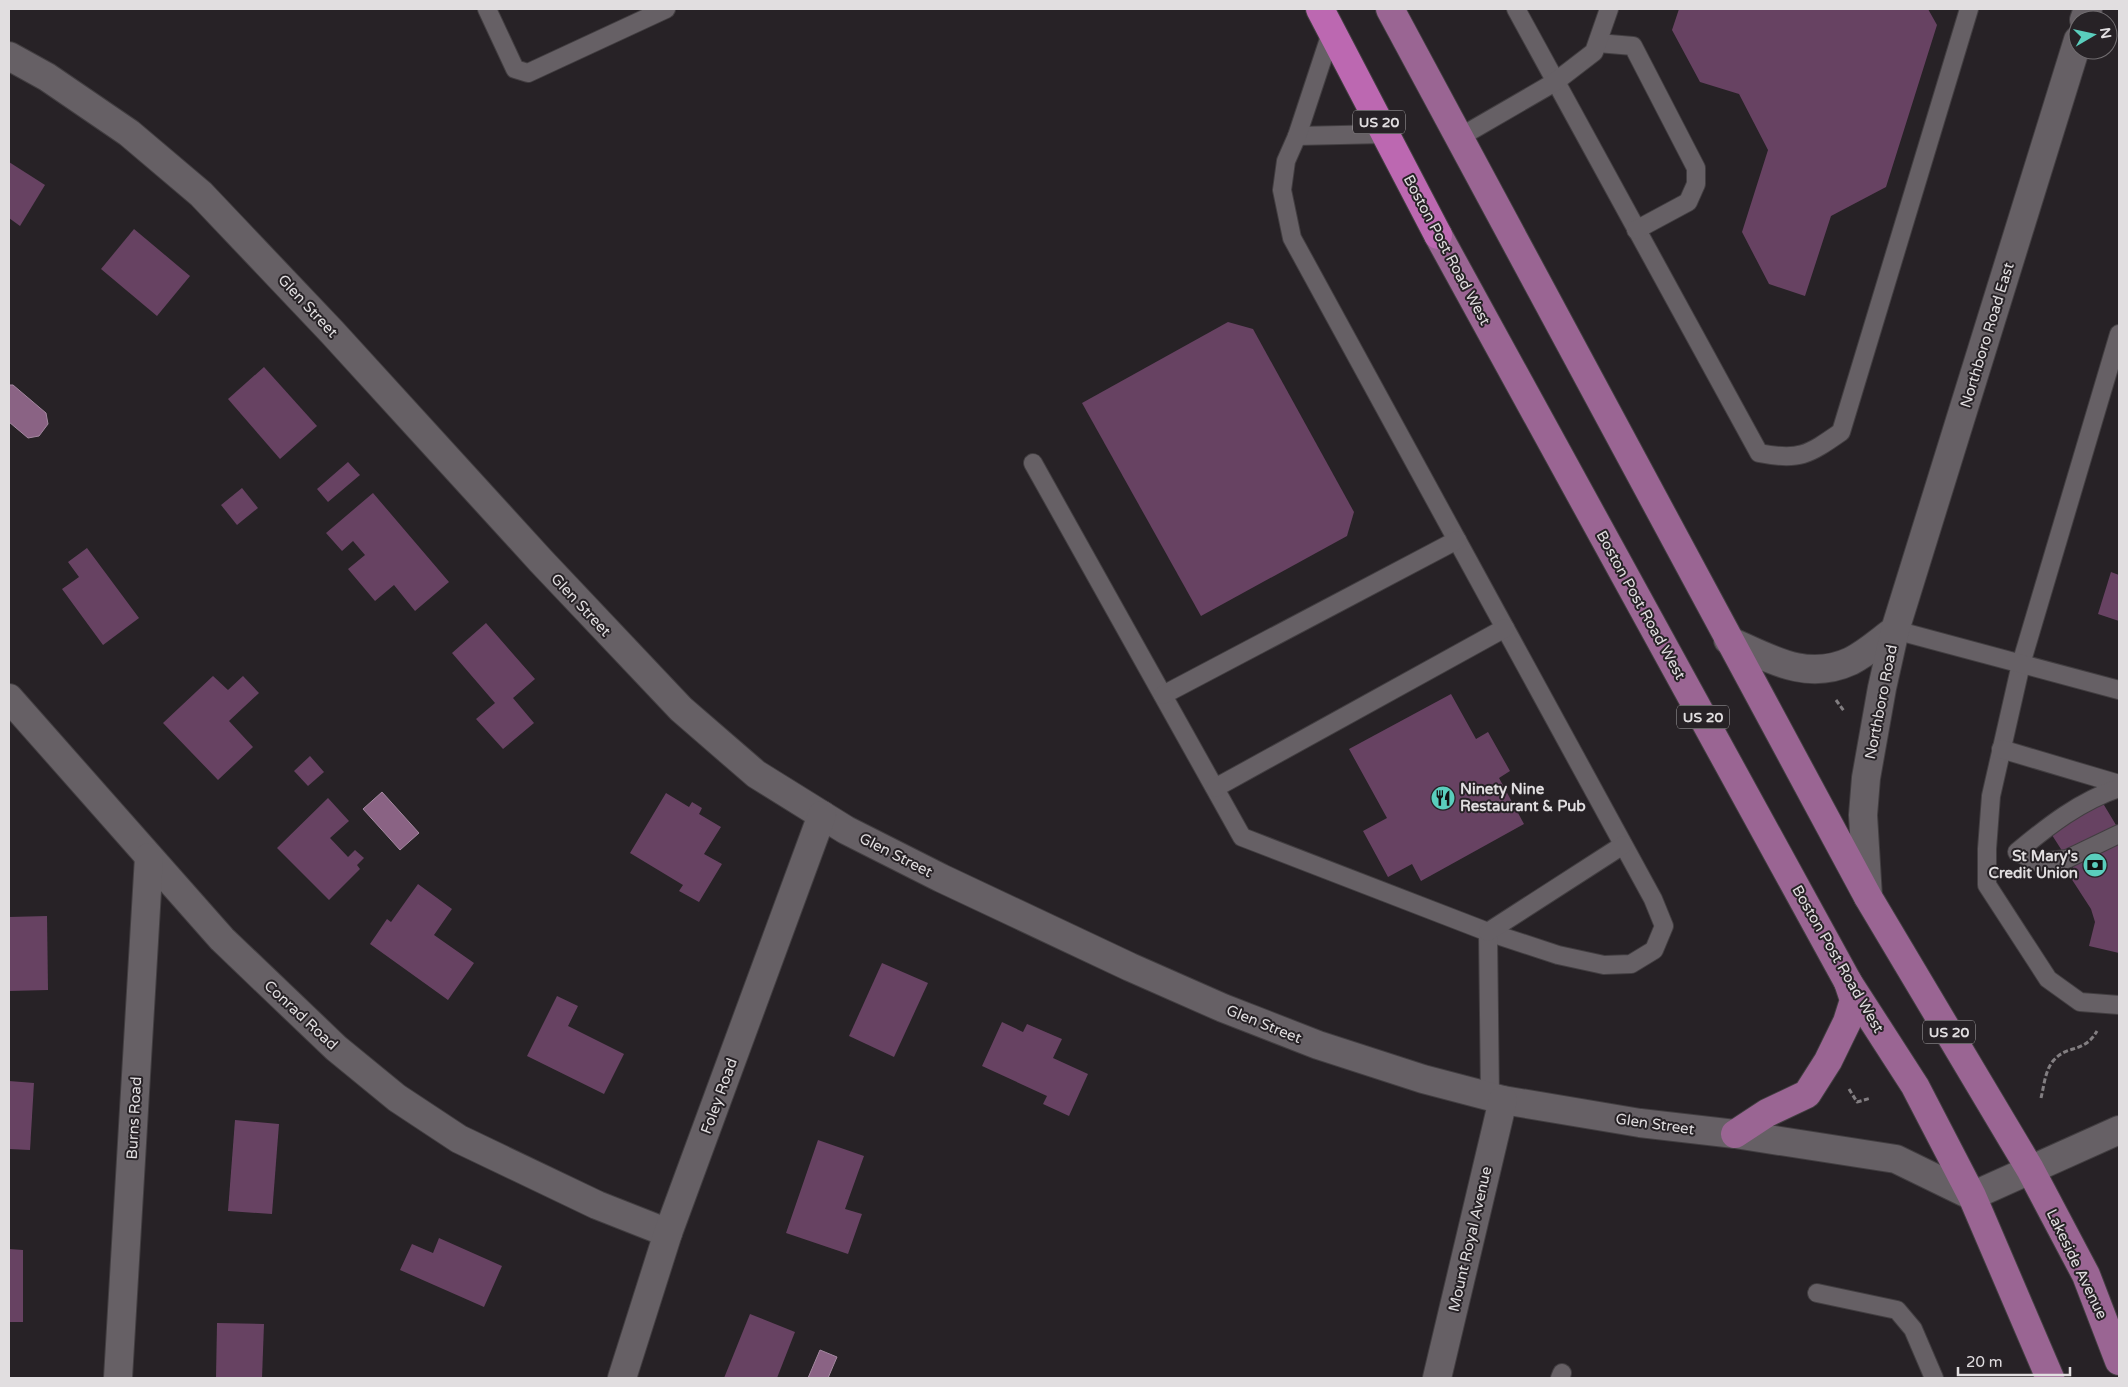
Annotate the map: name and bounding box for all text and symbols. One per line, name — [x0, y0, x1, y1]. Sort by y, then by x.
north arrow — [2068, 10, 2118, 60]
text: N — [2096, 26, 2115, 40]
road number: US 20 — [1353, 110, 1405, 134]
street label: Boston Post Road West — [1400, 172, 1494, 328]
street label: Northboro Road East — [1956, 260, 2018, 410]
street label: Glen Street — [274, 271, 342, 341]
street label: Boston Post Road West — [1593, 527, 1690, 683]
street label: Glen Street — [547, 570, 615, 640]
street label: Northboro Road — [1861, 643, 1901, 761]
road number: US 20 — [1677, 706, 1729, 729]
place label: Ninety Nine Restaurant & Pub — [1460, 780, 1586, 815]
restaurant icon: Ninety Nine Restaurant & Pub — [1430, 785, 1456, 811]
street label: Glen Street — [856, 829, 936, 881]
place label: St Mary's Credit Union — [1989, 847, 2078, 882]
bank icon: St Mary's Credit Union — [2082, 852, 2108, 878]
street label: Boston Post Road West — [1788, 882, 1888, 1036]
street label: Conrad Road — [261, 976, 341, 1054]
street label: Glen Street — [1224, 1001, 1304, 1047]
road number: US 20 — [1923, 1020, 1975, 1044]
street label: Foley Road — [697, 1056, 741, 1136]
street label: Burns Road — [123, 1076, 145, 1160]
street label: Glen Street — [1614, 1110, 1696, 1138]
street label: Mount Royal Avenue — [1445, 1165, 1495, 1313]
street label: Lakeside Avenue — [2043, 1206, 2111, 1322]
scale bar — [1958, 1344, 2070, 1376]
text: 20 m — [1966, 1353, 2003, 1371]

